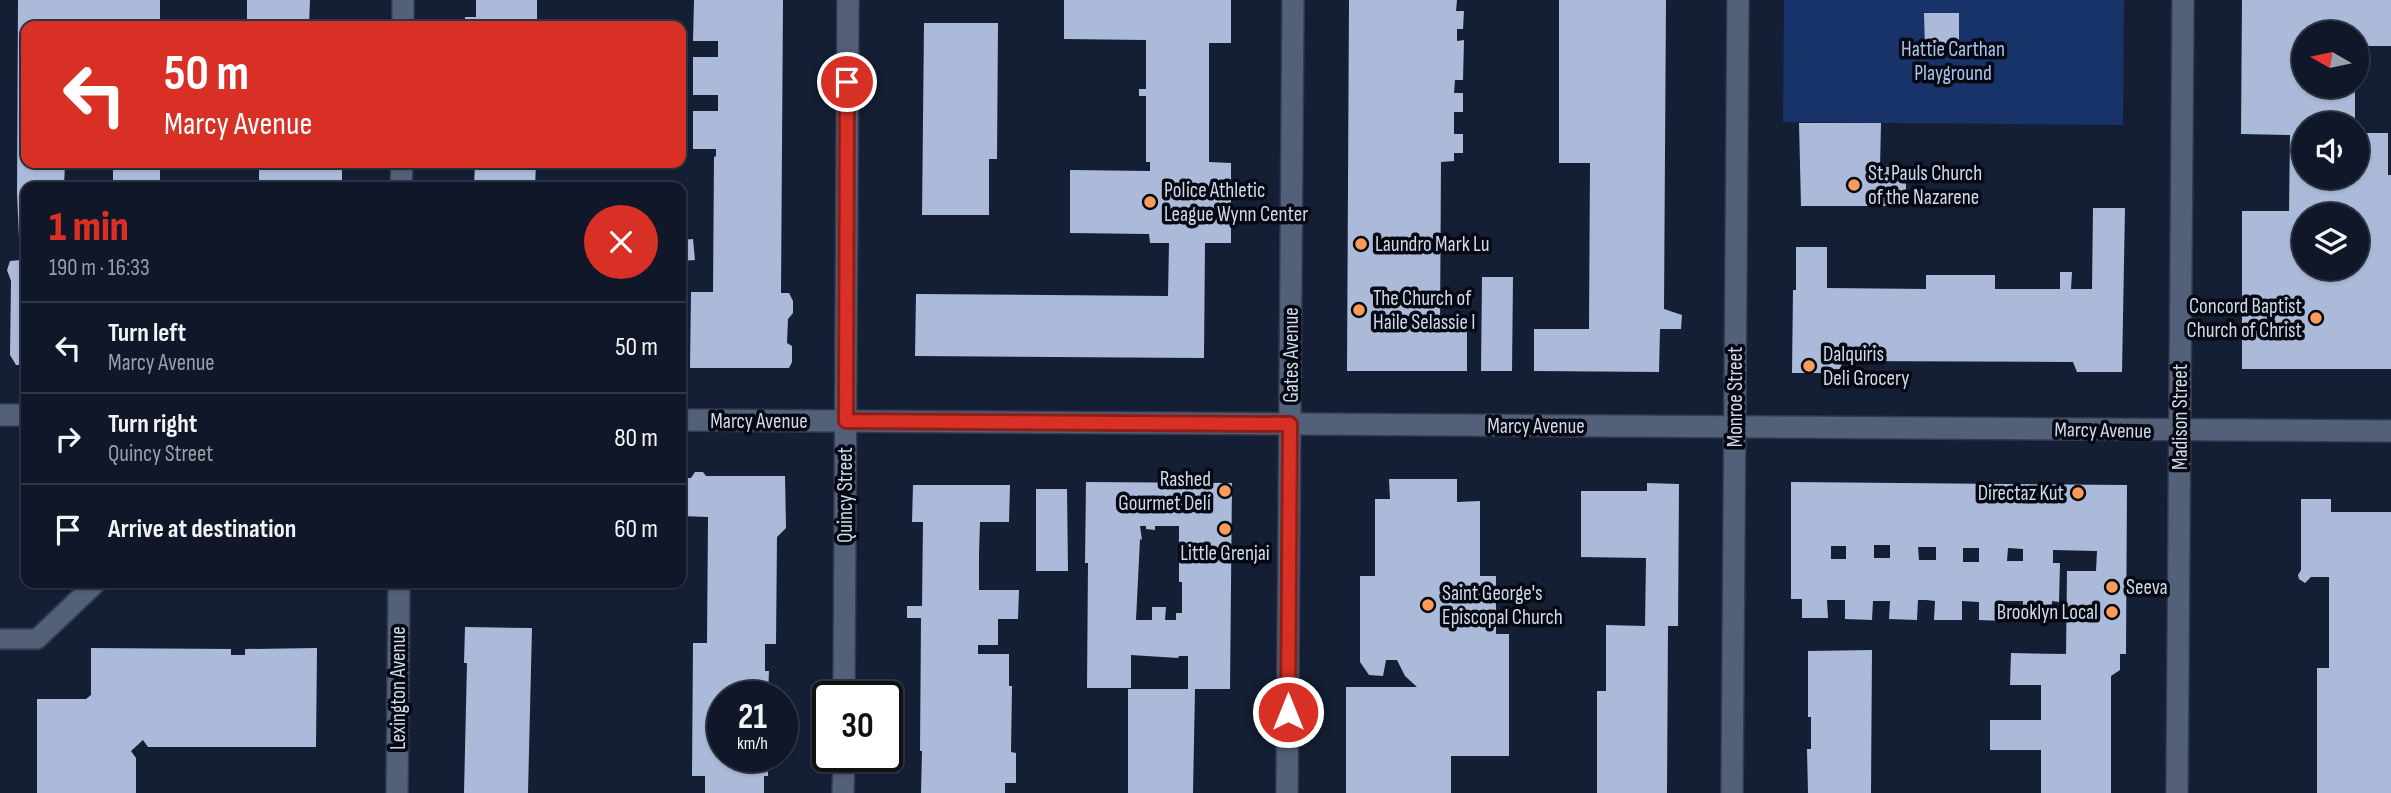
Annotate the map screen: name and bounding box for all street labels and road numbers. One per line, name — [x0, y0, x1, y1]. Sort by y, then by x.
street label: Gates Avenue — [1279, 307, 1304, 403]
street label: Monroe Street — [1723, 347, 1748, 447]
street label: Madison Street — [2168, 364, 2193, 470]
street label: Marcy Avenue — [710, 409, 808, 434]
street label: Marcy Avenue — [1487, 414, 1585, 439]
street label: Marcy Avenue — [2054, 417, 2152, 444]
street label: Quincy Street — [833, 447, 858, 543]
street label: Lexington Avenue — [386, 626, 411, 750]

